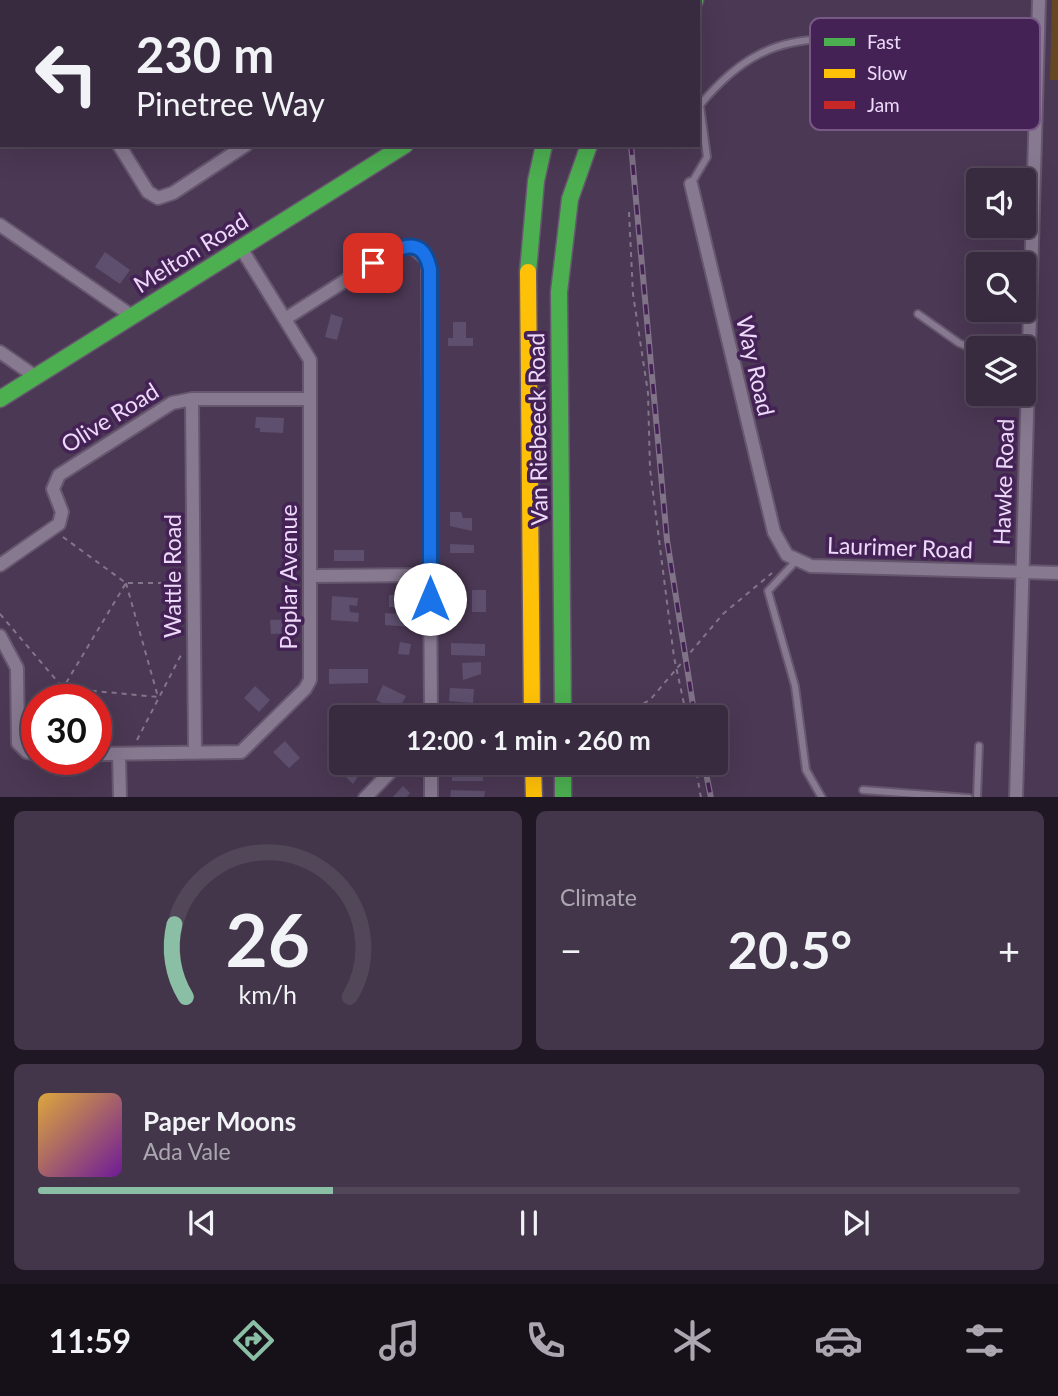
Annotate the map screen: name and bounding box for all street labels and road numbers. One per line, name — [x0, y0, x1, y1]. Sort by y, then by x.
street label: Melton Road — [128, 206, 253, 298]
street label: Way Road — [731, 313, 781, 419]
street label: Van Riebeeck Road — [521, 332, 553, 526]
street label: Olive Road — [56, 376, 163, 458]
street label: Hawke Road — [987, 418, 1019, 546]
street label: Poplar Avenue — [274, 504, 302, 650]
street label: Wattle Road — [158, 514, 186, 638]
street label: Laurimer Road — [827, 530, 973, 564]

